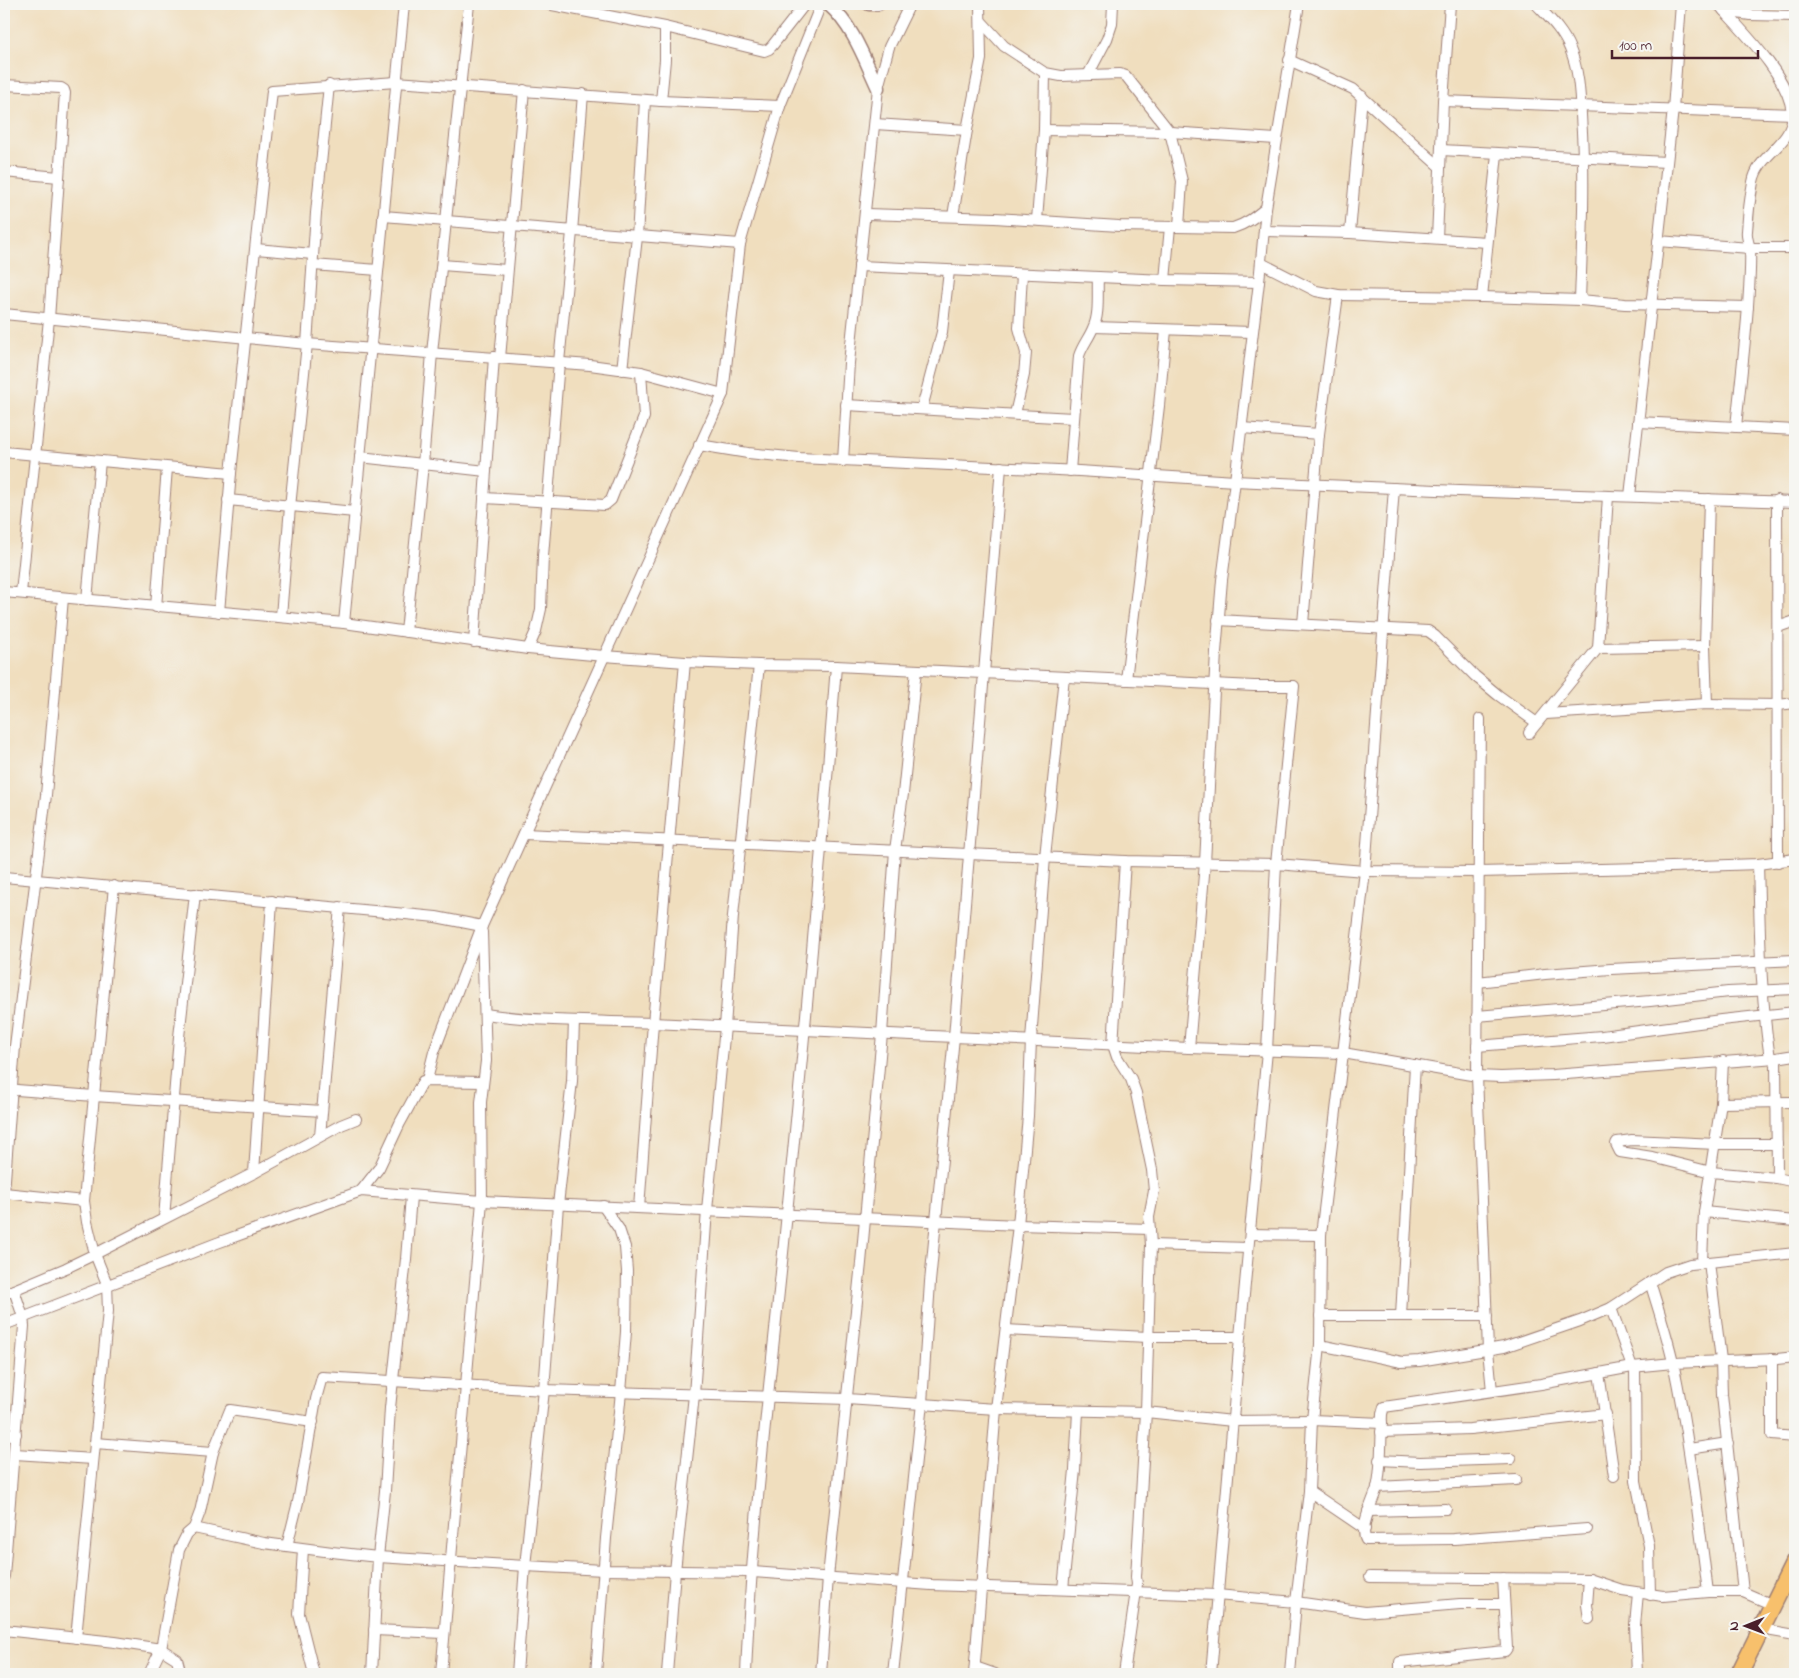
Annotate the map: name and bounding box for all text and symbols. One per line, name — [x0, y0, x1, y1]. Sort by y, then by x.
scale bar — [1612, 28, 1758, 60]
text: 100 m — [1619, 35, 1652, 57]
north arrow — [1722, 1600, 1772, 1650]
text: N — [1724, 1621, 1745, 1631]

